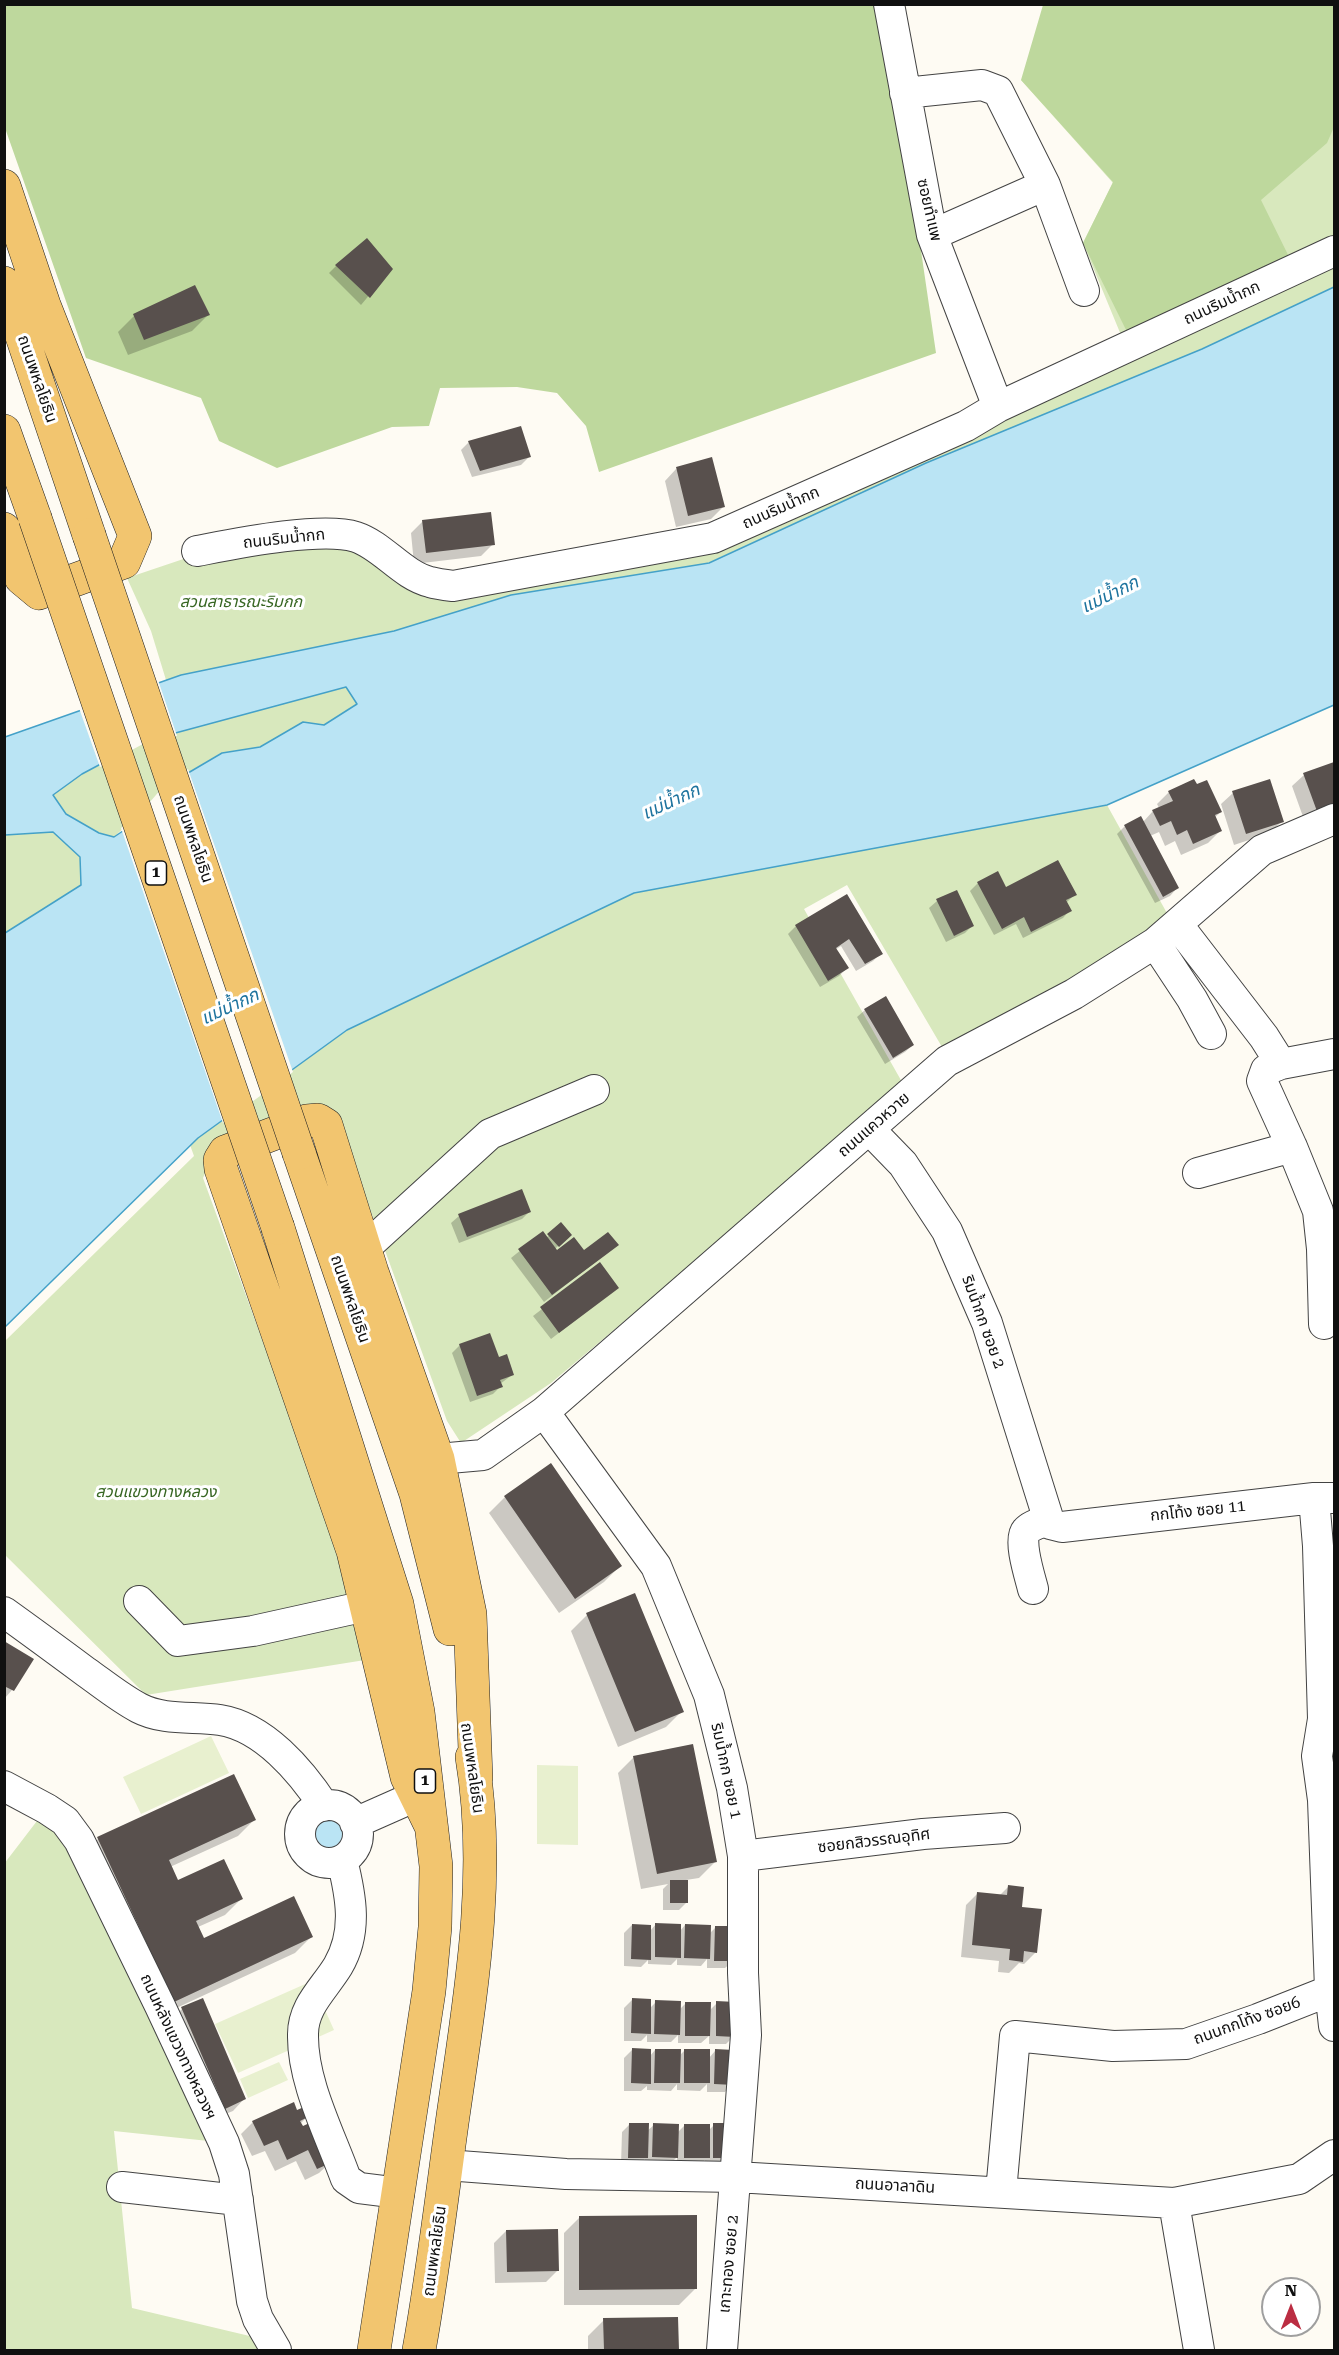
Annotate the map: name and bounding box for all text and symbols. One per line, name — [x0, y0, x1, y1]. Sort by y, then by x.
street label: ซอยทำแพ — [912, 177, 946, 243]
street label: ถนนริมน้ำกก — [1181, 277, 1263, 329]
street label: ถนนพหลโยธิน — [13, 333, 61, 425]
street label: ถนนริมน้ำกก — [739, 482, 823, 534]
street label: ถนนริมน้ำกก — [242, 525, 326, 553]
water label: แม่น้ำกก — [1078, 572, 1142, 618]
park label: สวนสาธารณะริมกก — [180, 592, 302, 612]
water label: แม่น้ำกก — [639, 779, 703, 825]
street label: ถนนพหลโยธิน — [169, 793, 217, 885]
road number: 1 — [146, 861, 166, 885]
water label: แม่น้ำกก — [198, 984, 262, 1030]
street label: ถนนแควหวาย — [834, 1089, 914, 1161]
street label: ถนนพหลโยธิน — [326, 1253, 374, 1345]
street label: ริมน้ำกก ซอย 2 — [957, 1273, 1009, 1371]
park label: สวนแขวงทางหลวง — [96, 1482, 216, 1502]
street label: กกโท้ง ซอย 11 — [1149, 1496, 1247, 1526]
street label: ถนนพหลโยธิน — [456, 1721, 488, 1815]
street label: ริมน้ำกก ซอย 1 — [706, 1721, 746, 1821]
road number: 1 — [414, 1769, 436, 1793]
street label: ซอยกสิวรรณอุทิศ — [817, 1825, 931, 1857]
street label: ถนนหลังแขวงทางหลวงฯ — [136, 1971, 220, 2123]
street label: ถนนกกโท้ง ซอย6 — [1191, 1993, 1303, 2049]
street label: ถนนอาลาดิน — [854, 2174, 936, 2198]
street label: ถนนพหลโยธิน — [419, 2204, 451, 2298]
street label: เกาะทอง ซอย 2 — [715, 2214, 743, 2314]
north arrow — [1261, 2277, 1321, 2337]
text: N — [1285, 2281, 1297, 2300]

